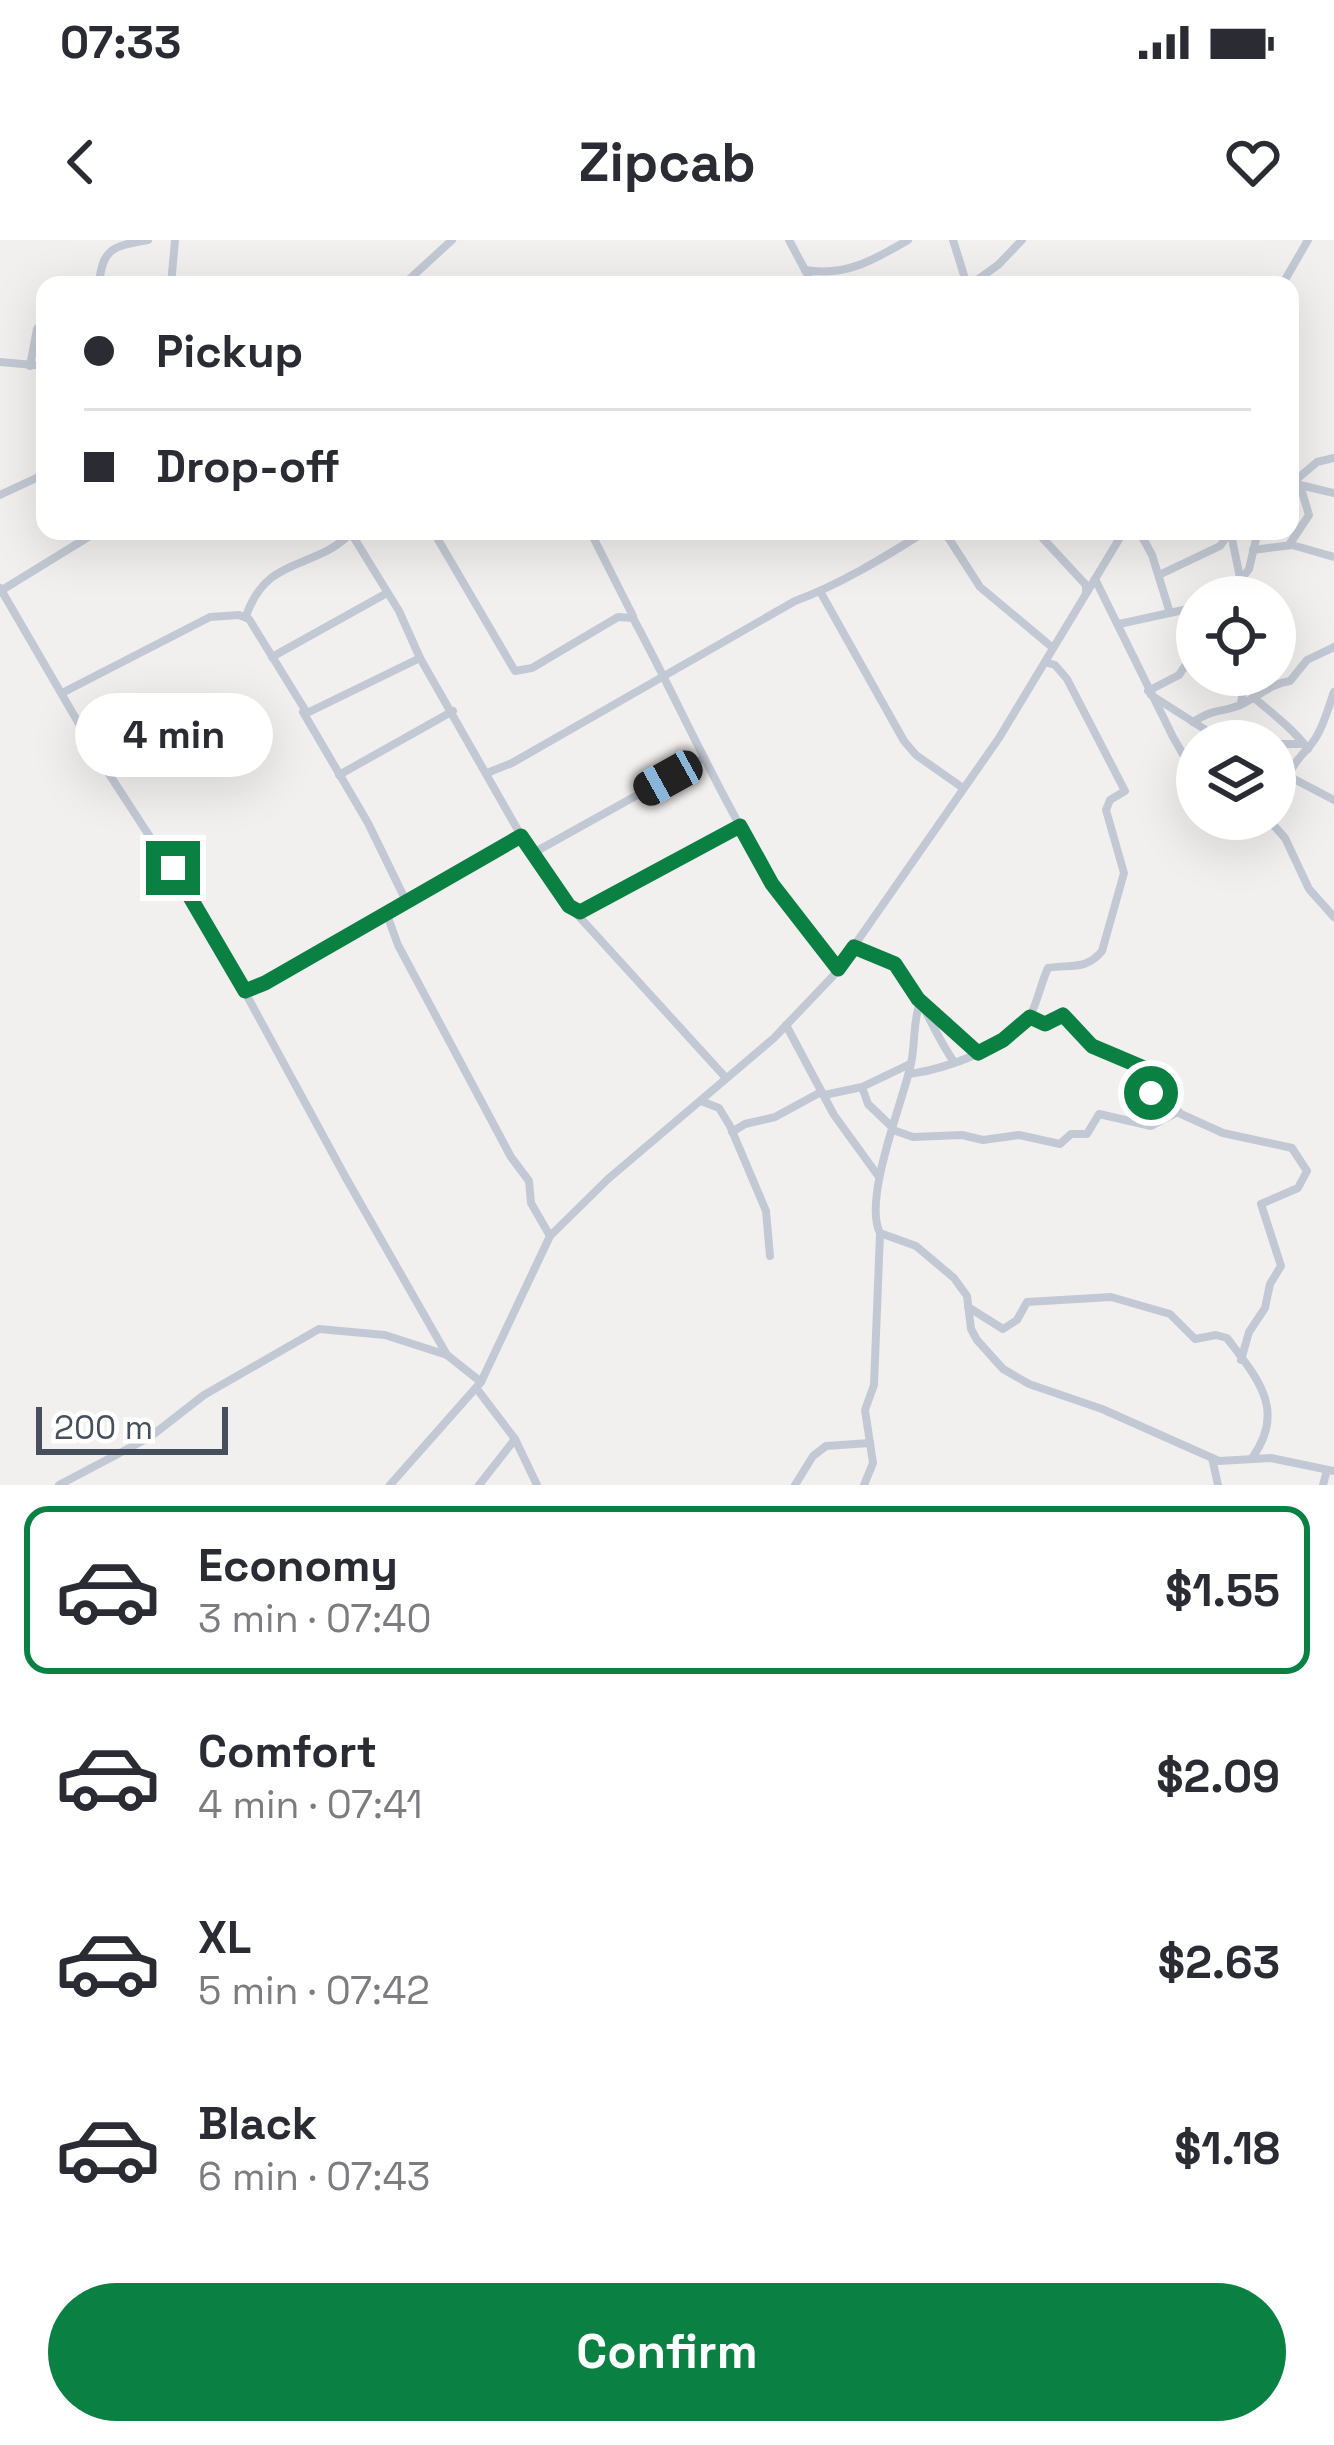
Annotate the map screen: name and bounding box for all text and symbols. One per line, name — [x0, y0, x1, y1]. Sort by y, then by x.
text: 07:33 — [60, 14, 181, 71]
text: Zipcab — [578, 128, 756, 197]
icon: back — [48, 129, 114, 195]
icon: heart — [1220, 129, 1286, 195]
text: Pickup — [156, 323, 303, 380]
text: Drop-off — [156, 438, 340, 495]
map controls — [1176, 576, 1296, 840]
button: locate — [1176, 576, 1296, 696]
callout: 4 min — [74, 694, 272, 778]
text: 4 min — [123, 710, 225, 759]
button: layers — [1176, 720, 1296, 840]
car — [628, 745, 708, 811]
route end — [146, 841, 200, 895]
route start — [1124, 1066, 1178, 1120]
scale bar — [36, 1401, 228, 1454]
text: 200 m — [54, 1407, 153, 1449]
icon: car — [54, 1536, 162, 1644]
text: Economy — [198, 1537, 398, 1594]
text: $1.55 — [1165, 1562, 1280, 1619]
text: 3 min · 07:40 — [198, 1594, 431, 1643]
icon: car — [54, 1722, 162, 1830]
text: Comfort — [198, 1723, 377, 1780]
text: $2.09 — [1156, 1748, 1280, 1805]
text: 4 min · 07:41 — [198, 1780, 423, 1829]
icon: car — [54, 1908, 162, 2016]
text: XL — [198, 1909, 251, 1966]
text: $2.63 — [1158, 1934, 1280, 1991]
text: 5 min · 07:42 — [198, 1966, 430, 2015]
icon: car — [54, 2094, 162, 2202]
text: Black — [198, 2095, 317, 2152]
text: $1.18 — [1174, 2120, 1280, 2177]
text: 6 min · 07:43 — [198, 2152, 430, 2201]
button: Confirm — [48, 2283, 1286, 2421]

